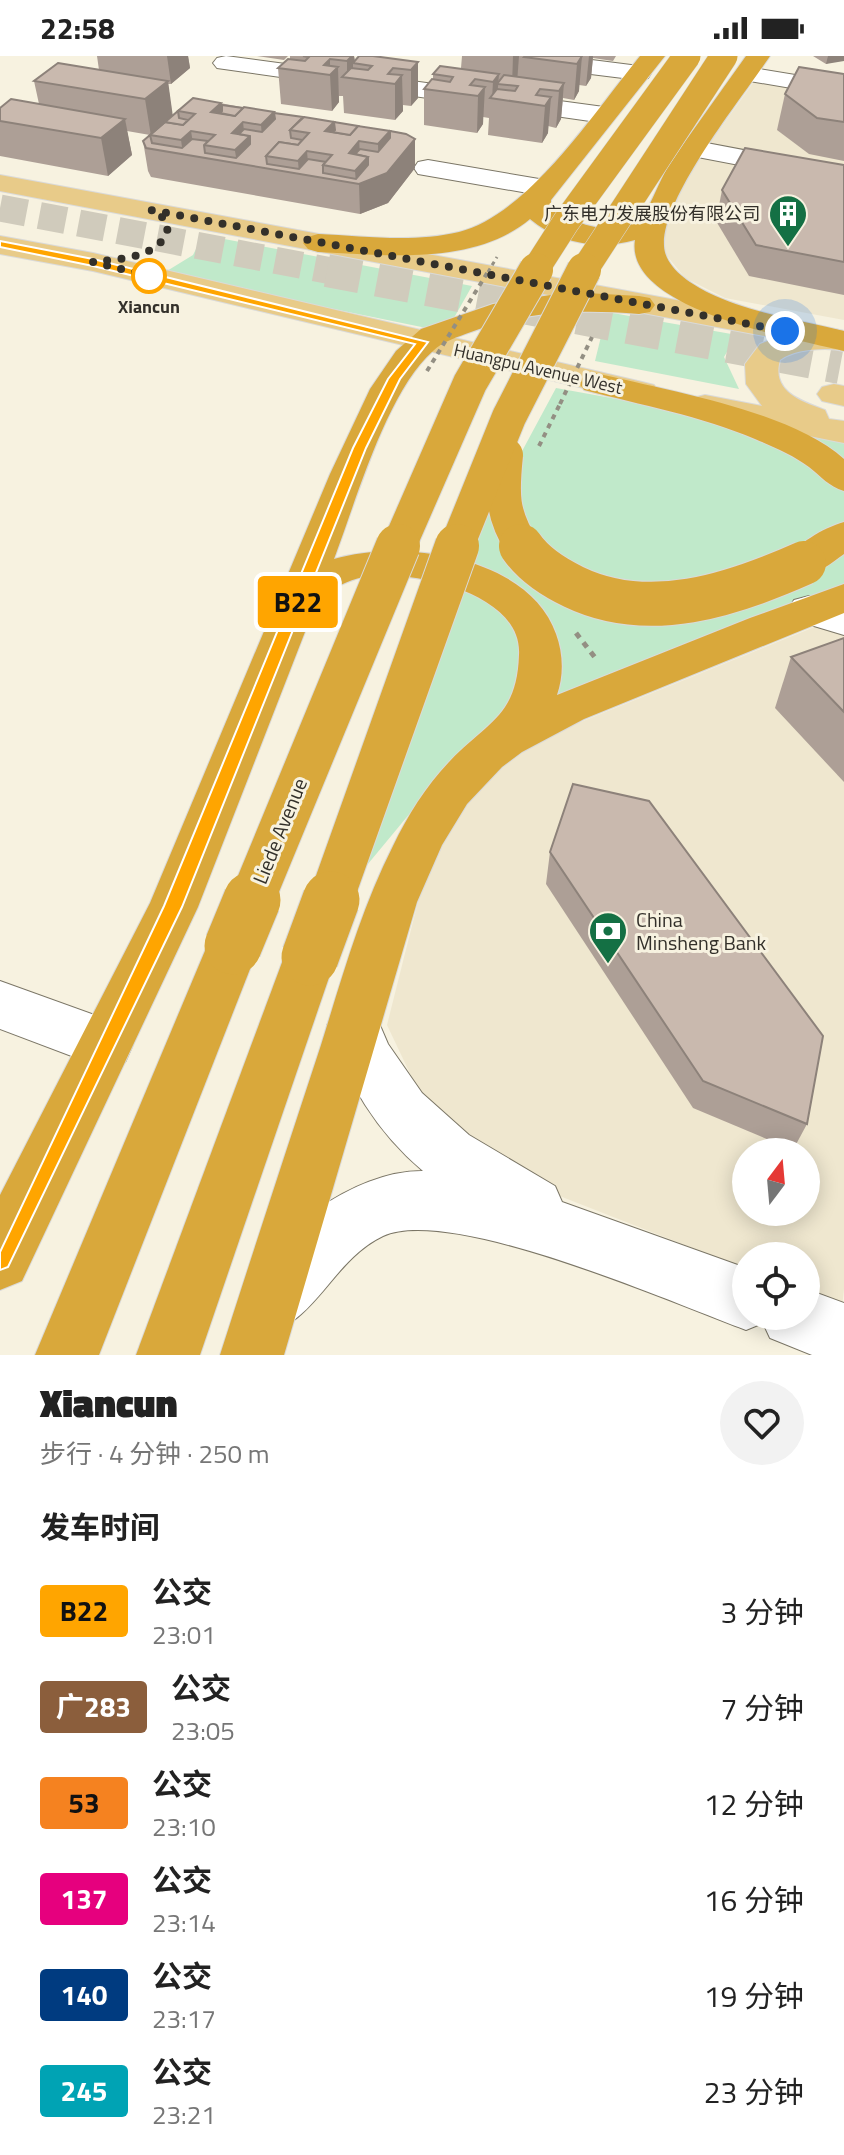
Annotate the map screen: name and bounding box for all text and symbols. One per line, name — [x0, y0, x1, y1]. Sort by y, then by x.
text: 22:58 — [40, 5, 115, 51]
building icon: 广东电力发展股份有限公司 — [767, 193, 809, 248]
place label: 广东电力发展股份有限公司 — [544, 200, 760, 227]
marker: Xiancun — [132, 259, 166, 293]
place label: Xiancun — [118, 293, 180, 320]
your location — [765, 311, 805, 351]
street label: Huangpu Avenue West — [451, 336, 626, 401]
line badge: B22 — [252, 576, 344, 628]
text: B22 — [274, 580, 322, 623]
street label: Liede Avenue — [244, 773, 315, 888]
place label: China Minsheng Bank — [636, 904, 767, 958]
bank icon: China Minsheng Bank — [587, 910, 629, 965]
north arrow — [732, 1138, 820, 1226]
map controls — [732, 1138, 820, 1330]
button: locate — [732, 1242, 820, 1330]
text: Xiancun — [40, 1374, 178, 1432]
button: heart — [720, 1381, 804, 1465]
text: 步行 · 4 分钟 · 250 m — [40, 1434, 270, 1473]
text: 发车时间 — [40, 1504, 160, 1550]
text: 公交 — [152, 1569, 212, 1615]
text: B22 — [60, 1589, 108, 1632]
text: 3 分钟 — [721, 1589, 804, 1635]
text: 23:01 — [152, 1615, 216, 1654]
text: 公交 — [171, 1665, 231, 1711]
text: 广283 — [56, 1685, 131, 1728]
text: 7 分钟 — [721, 1685, 804, 1731]
text: 23:05 — [171, 1711, 235, 1750]
text: 公交 — [152, 1761, 212, 1807]
text: 53 — [68, 1781, 100, 1824]
text: 12 分钟 — [704, 1781, 804, 1827]
text: 23:10 — [152, 1807, 216, 1846]
text: 公交 — [152, 1857, 212, 1903]
text: 137 — [60, 1877, 108, 1920]
text: 16 分钟 — [704, 1877, 804, 1923]
text: 23:14 — [152, 1903, 216, 1942]
text: 公交 — [152, 1953, 212, 1999]
text: 140 — [60, 1973, 108, 2016]
text: 19 分钟 — [704, 1973, 804, 2019]
text: 23:17 — [152, 1999, 216, 2038]
text: 公交 — [152, 2049, 212, 2095]
text: 245 — [60, 2069, 108, 2112]
text: 23 分钟 — [704, 2069, 804, 2115]
text: 23:21 — [152, 2095, 216, 2134]

